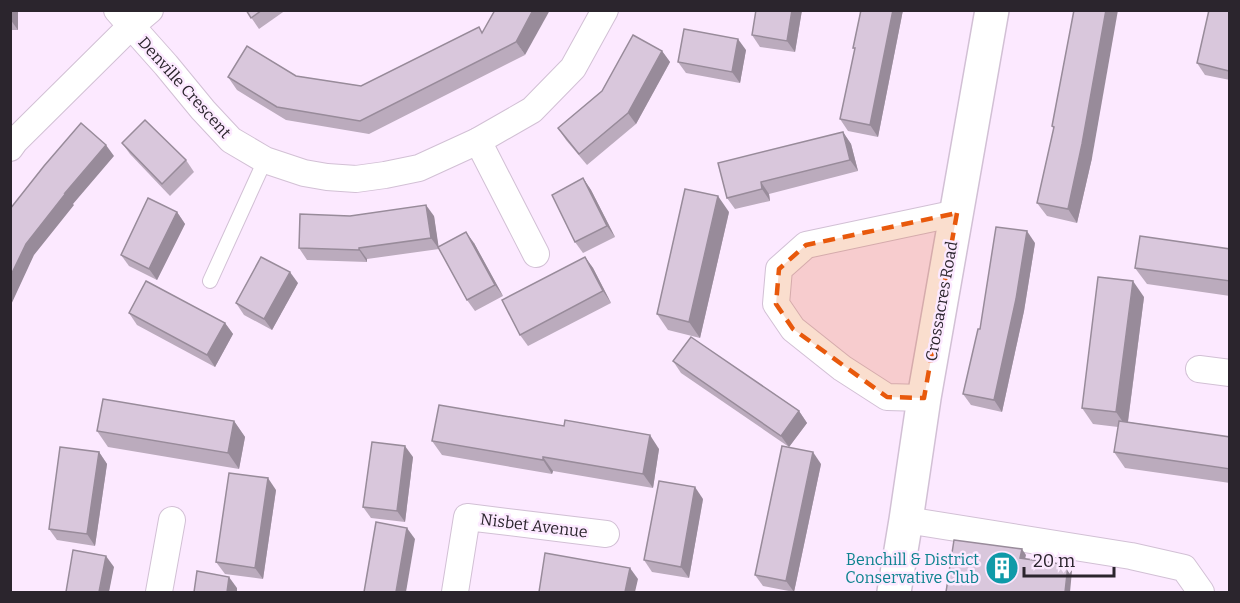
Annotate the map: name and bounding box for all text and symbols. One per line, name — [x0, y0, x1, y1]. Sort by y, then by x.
street label: Denville Crescent — [134, 33, 235, 142]
street label: Crossacres Road — [922, 239, 962, 363]
street label: Nisbet Avenue — [479, 509, 589, 542]
scale bar — [1024, 540, 1114, 578]
place label: Benchill & District Conservative Club — [845, 550, 979, 587]
building icon: Benchill & District Conservative Club — [984, 550, 1020, 586]
text: 20 m — [1033, 550, 1075, 572]

